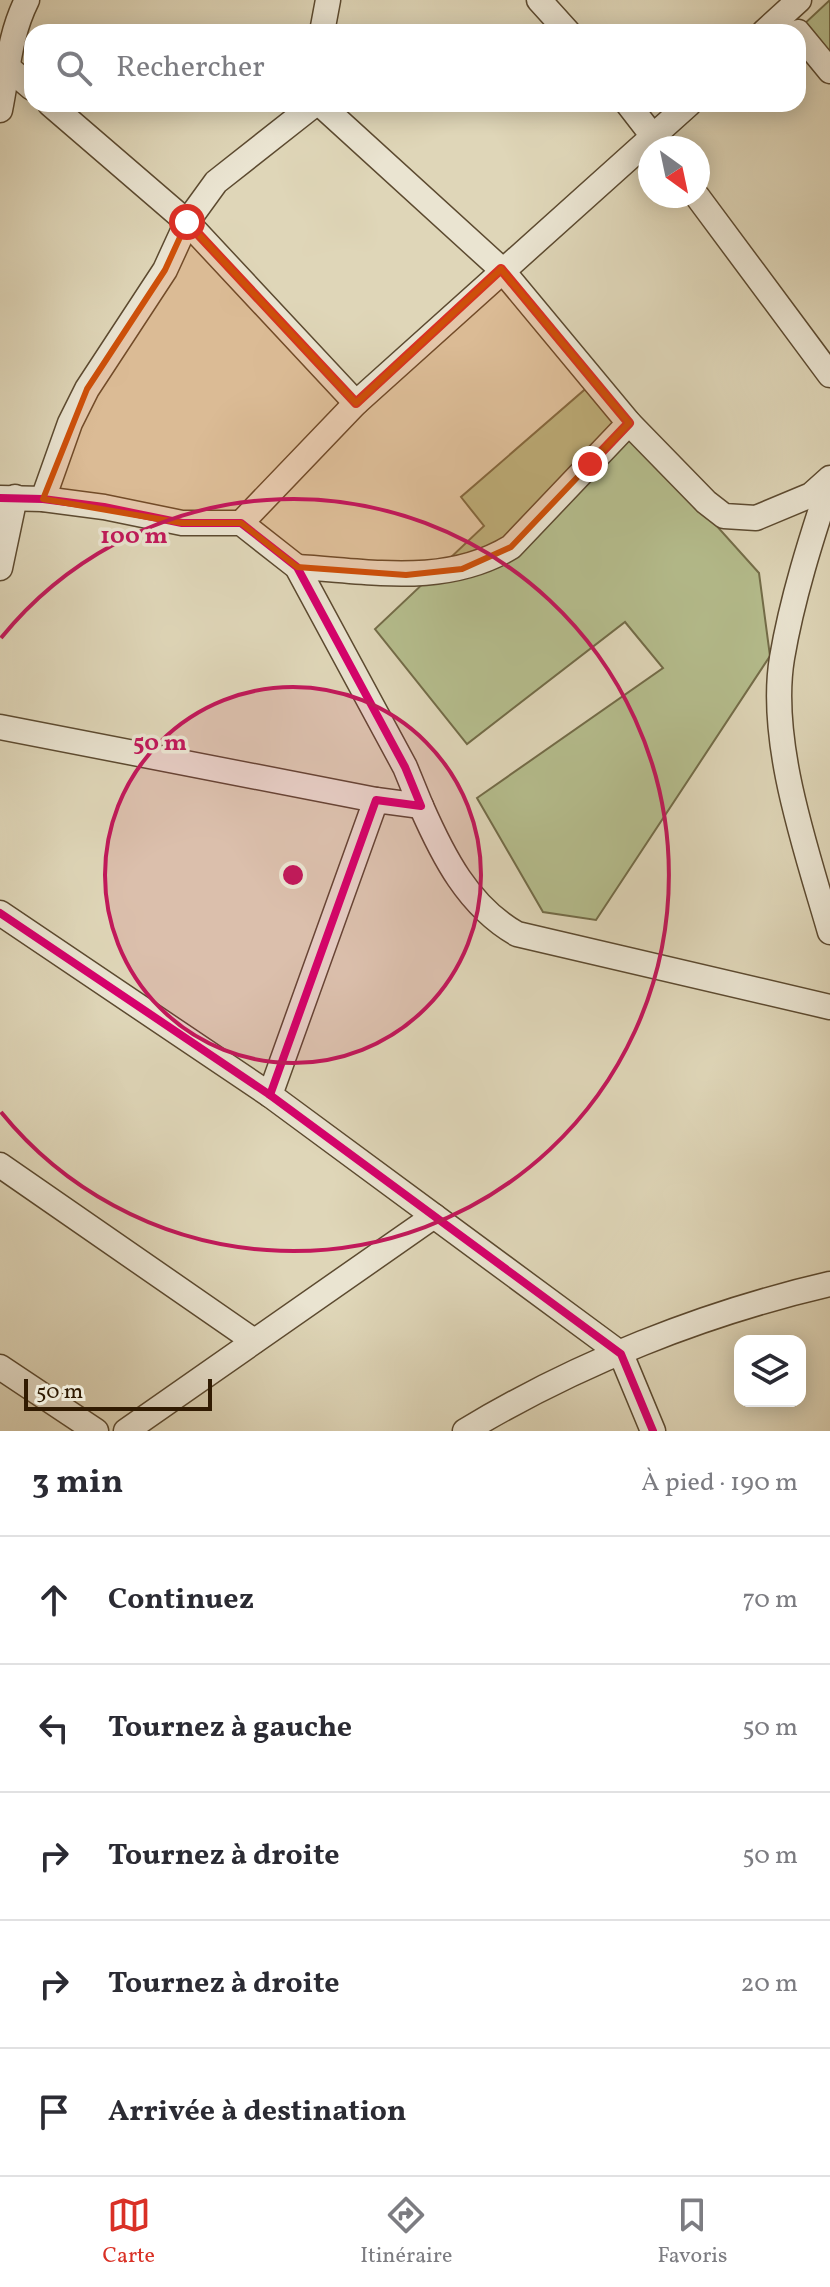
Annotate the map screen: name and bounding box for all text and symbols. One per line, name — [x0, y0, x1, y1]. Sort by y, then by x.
search box — [24, 24, 806, 112]
icon: search — [52, 46, 96, 90]
text: Rechercher — [116, 47, 265, 89]
north arrow — [638, 136, 710, 208]
route start — [169, 204, 205, 240]
route end — [572, 446, 608, 482]
text: 100 m — [100, 520, 168, 554]
text: 50 m — [133, 727, 187, 761]
centre of rings — [279, 861, 307, 889]
map controls — [734, 1335, 806, 1407]
button: layers — [734, 1335, 806, 1407]
scale bar — [24, 1375, 212, 1411]
text: 50 m — [36, 1377, 83, 1408]
text: 3 min — [32, 1460, 123, 1507]
text: À pied · 190 m — [641, 1465, 798, 1501]
icon: ahead — [32, 1578, 76, 1622]
text: Continuez — [108, 1579, 254, 1621]
text: 70 m — [743, 1582, 798, 1618]
icon: left — [32, 1706, 76, 1750]
text: Tournez à gauche — [108, 1707, 352, 1749]
text: 50 m — [742, 1710, 798, 1746]
icon: right — [32, 1834, 76, 1878]
text: Tournez à droite — [108, 1835, 340, 1877]
text: 50 m — [742, 1838, 798, 1874]
icon: right — [32, 1962, 76, 2006]
text: Tournez à droite — [108, 1963, 340, 2005]
text: 20 m — [740, 1966, 798, 2002]
icon: arrive — [32, 2090, 76, 2134]
text: Arrivée à destination — [108, 2091, 407, 2133]
tab: Carte — [103, 2193, 155, 2272]
tab: Itinéraire — [360, 2193, 452, 2272]
tab: Favoris — [658, 2193, 727, 2272]

